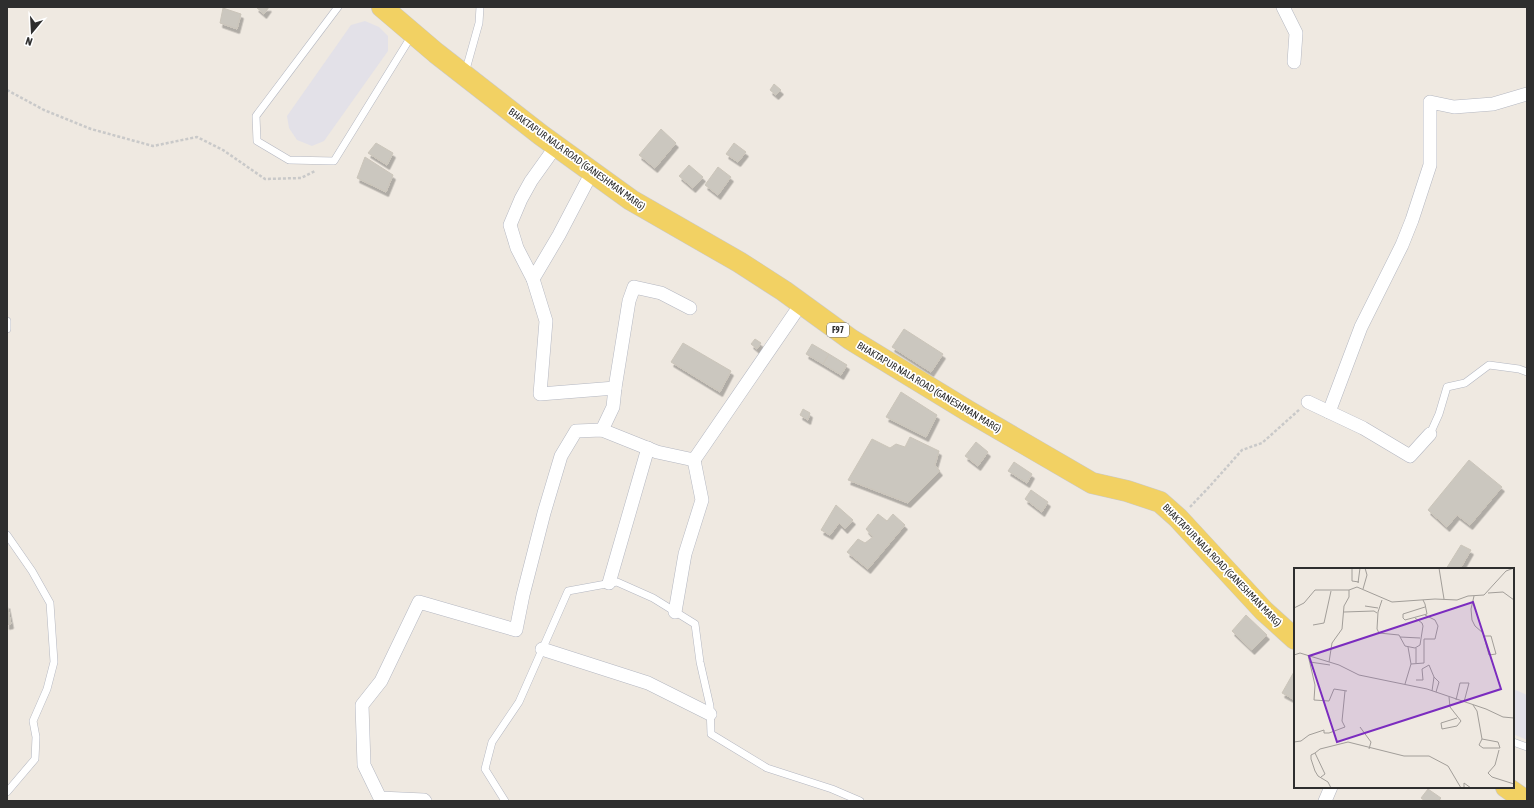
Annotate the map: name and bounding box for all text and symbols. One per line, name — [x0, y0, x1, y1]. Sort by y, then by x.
north arrow — [12, 12, 52, 52]
text: N — [24, 35, 34, 48]
street label: BHAKTAPUR NALA ROAD (GANESHMAN MARG) — [507, 106, 647, 212]
road number: F97 — [827, 323, 849, 337]
street label: BHAKTAPUR NALA ROAD (GANESHMAN MARG) — [855, 340, 1003, 434]
street label: BHAKTAPUR NALA ROAD (GANESHMAN MARG) — [1160, 502, 1284, 628]
inset map — [1294, 568, 1514, 788]

